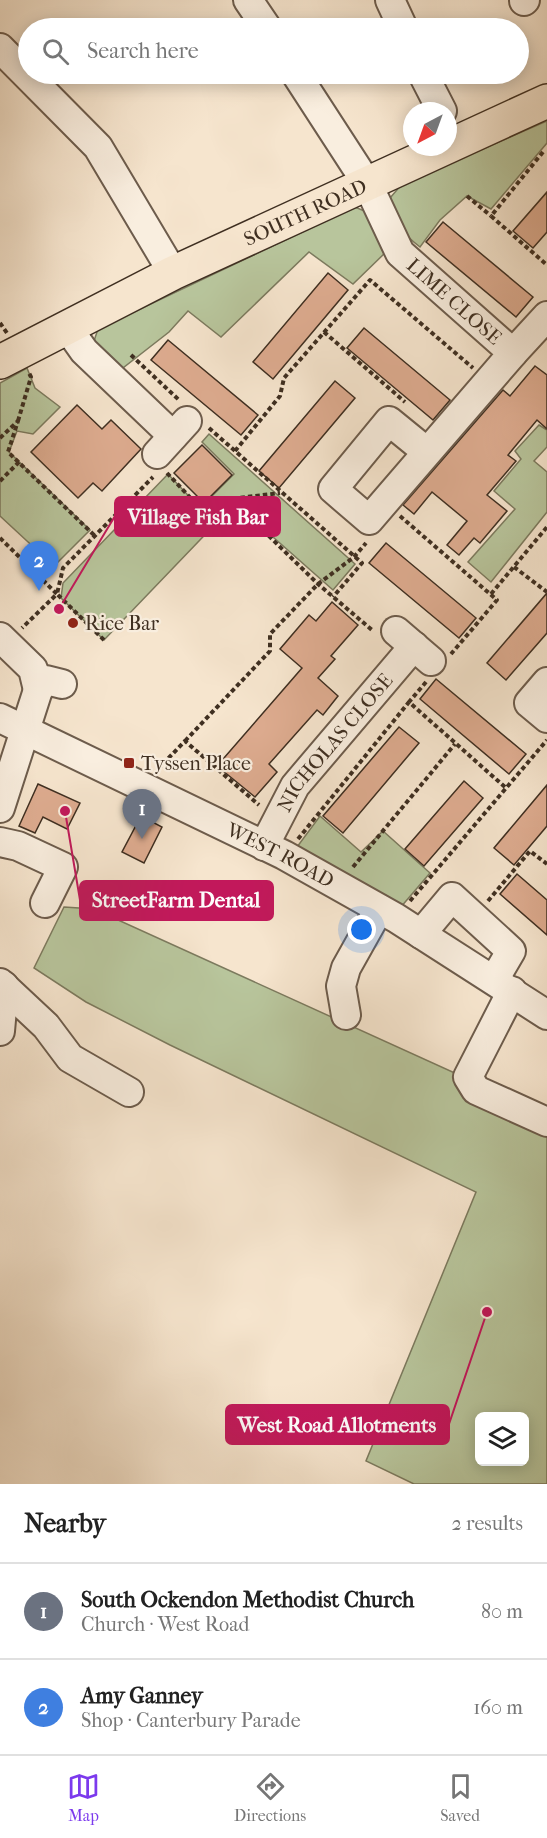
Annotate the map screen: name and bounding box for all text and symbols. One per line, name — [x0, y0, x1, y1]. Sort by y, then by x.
search box — [18, 18, 529, 84]
icon: search — [39, 35, 72, 68]
text: Search here — [87, 38, 199, 64]
north arrow — [403, 102, 457, 156]
street label: SOUTH ROAD — [240, 174, 370, 250]
street label: LIME CLOSE — [402, 253, 506, 349]
callout: Village Fish Bar — [115, 497, 280, 536]
text: Village Fish Bar — [127, 505, 270, 529]
pin: 2 — [20, 542, 58, 591]
place label: Rice Bar — [85, 612, 160, 635]
marker: Rice Bar — [66, 616, 80, 630]
street label: NICHOLAS CLOSE — [272, 669, 397, 815]
place label: Tyssen Place — [141, 752, 251, 775]
marker: Tyssen Place — [122, 756, 136, 770]
pin: 1 — [122, 790, 162, 839]
street label: WEST ROAD — [222, 817, 338, 892]
callout: StreetFarm Dental — [80, 881, 273, 920]
text: StreetFarm Dental — [92, 888, 260, 912]
your location — [347, 915, 376, 944]
callout: West Road Allotments — [226, 1405, 449, 1444]
map controls — [475, 1412, 529, 1466]
button: layers — [475, 1412, 529, 1466]
text: West Road Allotments — [237, 1413, 437, 1437]
text: Nearby — [24, 1508, 106, 1539]
text: 2 results — [452, 1512, 523, 1535]
text: South Ockendon Methodist Church — [81, 1587, 414, 1613]
text: 1 — [40, 1600, 47, 1623]
text: 80 m — [481, 1600, 523, 1623]
text: Church · West Road — [81, 1613, 249, 1636]
text: Amy Ganney — [81, 1683, 203, 1709]
text: 2 — [38, 1696, 49, 1719]
text: 160 m — [473, 1696, 523, 1719]
text: Shop · Canterbury Parade — [81, 1709, 301, 1732]
tab: Map — [67, 1770, 100, 1825]
tab: Directions — [234, 1770, 306, 1825]
tab: Saved — [440, 1770, 480, 1825]

